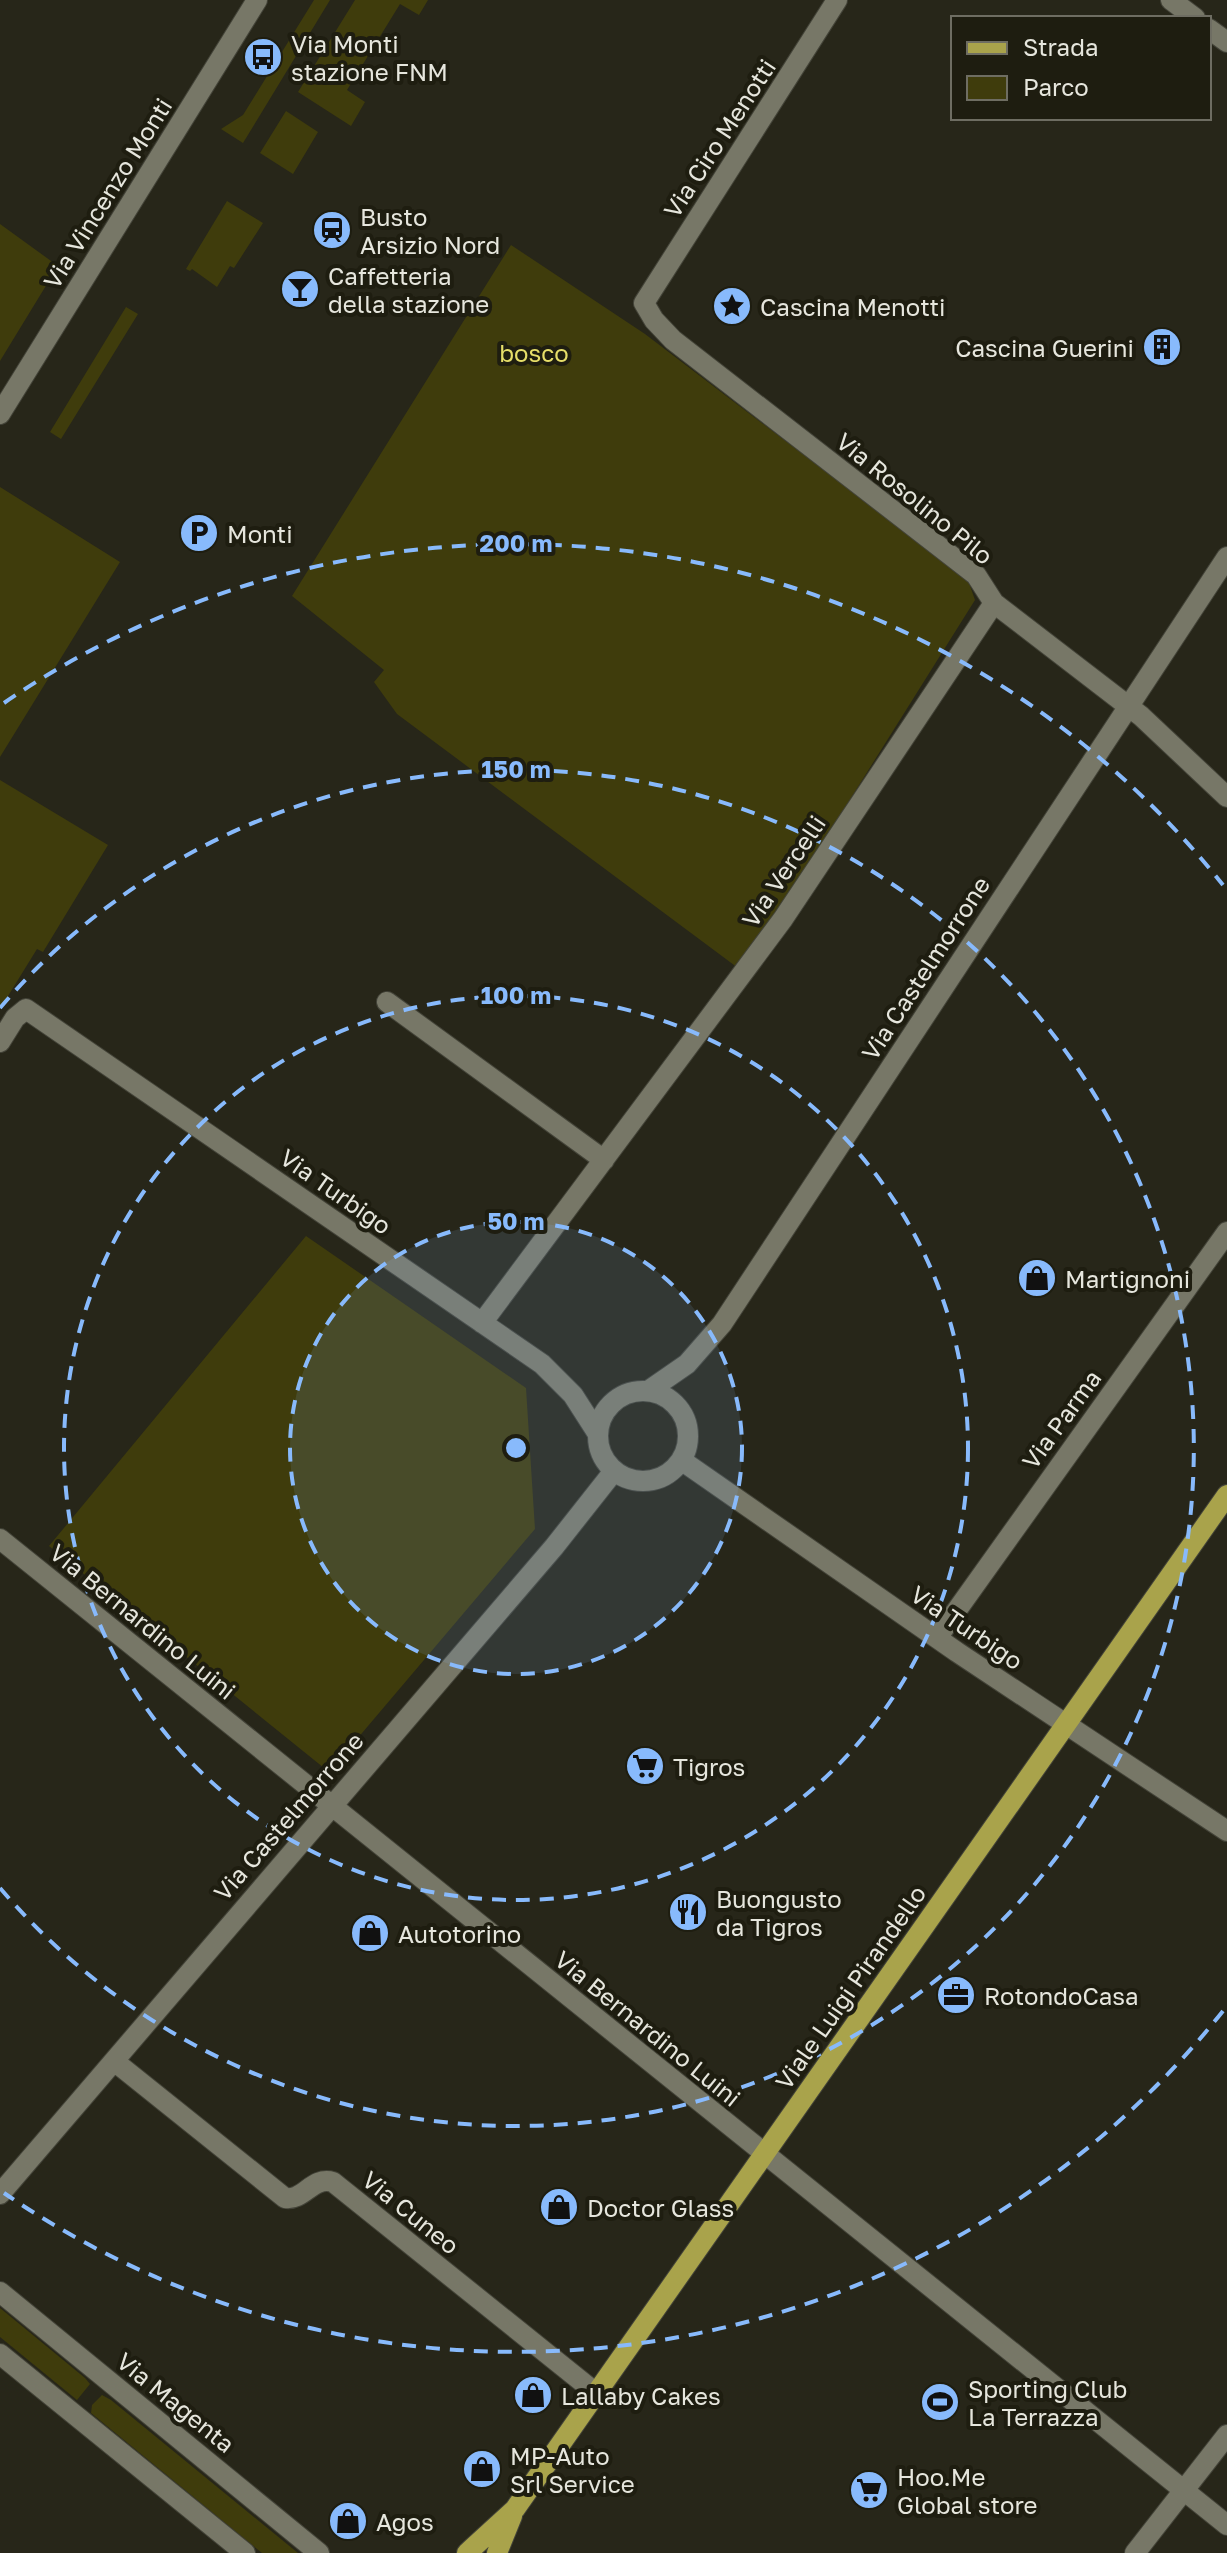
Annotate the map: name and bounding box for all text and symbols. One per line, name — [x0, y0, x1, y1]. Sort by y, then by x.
legend — [951, 16, 1211, 120]
place label: Via Monti stazione FNM — [291, 29, 448, 86]
text: Strada — [1023, 32, 1098, 61]
bus stop icon: Via Monti stazione FNM — [242, 36, 284, 78]
street label: Via Ciro Menotti — [657, 53, 781, 223]
text: Parco — [1023, 72, 1089, 101]
street label: Via Vincenzo Monti — [37, 92, 177, 294]
place label: Busto Arsizio Nord — [360, 202, 500, 259]
station icon: Busto Arsizio Nord — [311, 209, 353, 251]
place label: Caffetteria della stazione — [328, 261, 489, 318]
bar icon: Caffetteria della stazione — [279, 268, 321, 310]
place icon: Cascina Menotti — [711, 285, 753, 327]
place label: Cascina Menotti — [760, 292, 946, 321]
building icon: Cascina Guerini — [1141, 326, 1183, 368]
place label: Cascina Guerini — [955, 333, 1134, 362]
park label: bosco — [499, 338, 569, 367]
street label: Via Rosolino Pilo — [831, 426, 999, 570]
parking icon: Monti — [178, 512, 220, 554]
place label: Monti — [227, 519, 293, 548]
text: 200 m — [480, 528, 552, 557]
text: 150 m — [481, 754, 551, 783]
street label: Via Vercelli — [735, 810, 831, 932]
street label: Via Castelmorrone — [855, 871, 995, 1065]
text: 100 m — [481, 980, 551, 1009]
street label: Via Turbigo — [275, 1142, 397, 1240]
text: 50 m — [487, 1206, 545, 1235]
shop icon: Martignoni — [1016, 1257, 1058, 1299]
place label: Martignoni — [1065, 1264, 1190, 1293]
street label: Via Parma — [1015, 1364, 1107, 1474]
centre of rings — [502, 1434, 530, 1462]
street label: Via Bernardino Luini — [44, 1537, 242, 1705]
street label: Via Turbigo — [905, 1579, 1029, 1675]
street label: Via Castelmorrone — [207, 1726, 369, 1906]
supermarket icon: Tigros — [624, 1745, 666, 1787]
place label: Tigros — [673, 1752, 745, 1781]
street label: Viale Luigi Pirandello — [769, 1879, 931, 2095]
place label: Buongusto da Tigros — [716, 1884, 842, 1941]
restaurant icon: Buongusto da Tigros — [667, 1891, 709, 1933]
shop icon: Autotorino — [349, 1912, 391, 1954]
place label: Autotorino — [398, 1919, 521, 1948]
street label: Via Bernardino Luini — [549, 1944, 747, 2112]
office icon: RotondoCasa — [935, 1974, 977, 2016]
place label: RotondoCasa — [984, 1981, 1139, 2010]
street label: Via Cuneo — [357, 2164, 465, 2260]
shop icon: Doctor Glass — [538, 2186, 580, 2228]
place label: Doctor Glass — [587, 2193, 734, 2222]
street label: Via Magenta — [111, 2346, 241, 2458]
shop icon: Lallaby Cakes — [512, 2374, 554, 2416]
place label: Sporting Club La Terrazza — [968, 2374, 1127, 2431]
place label: Lallaby Cakes — [561, 2381, 721, 2410]
sports icon: Sporting Club La Terrazza — [919, 2381, 961, 2423]
place label: MP-Auto Srl Service — [510, 2441, 635, 2498]
shop icon: MP-Auto Srl Service — [461, 2448, 503, 2490]
place label: Hoo.Me Global store — [897, 2462, 1038, 2519]
supermarket icon: Hoo.Me Global store — [848, 2469, 890, 2511]
shop icon: Agos — [327, 2500, 369, 2542]
place label: Agos — [376, 2507, 434, 2536]

